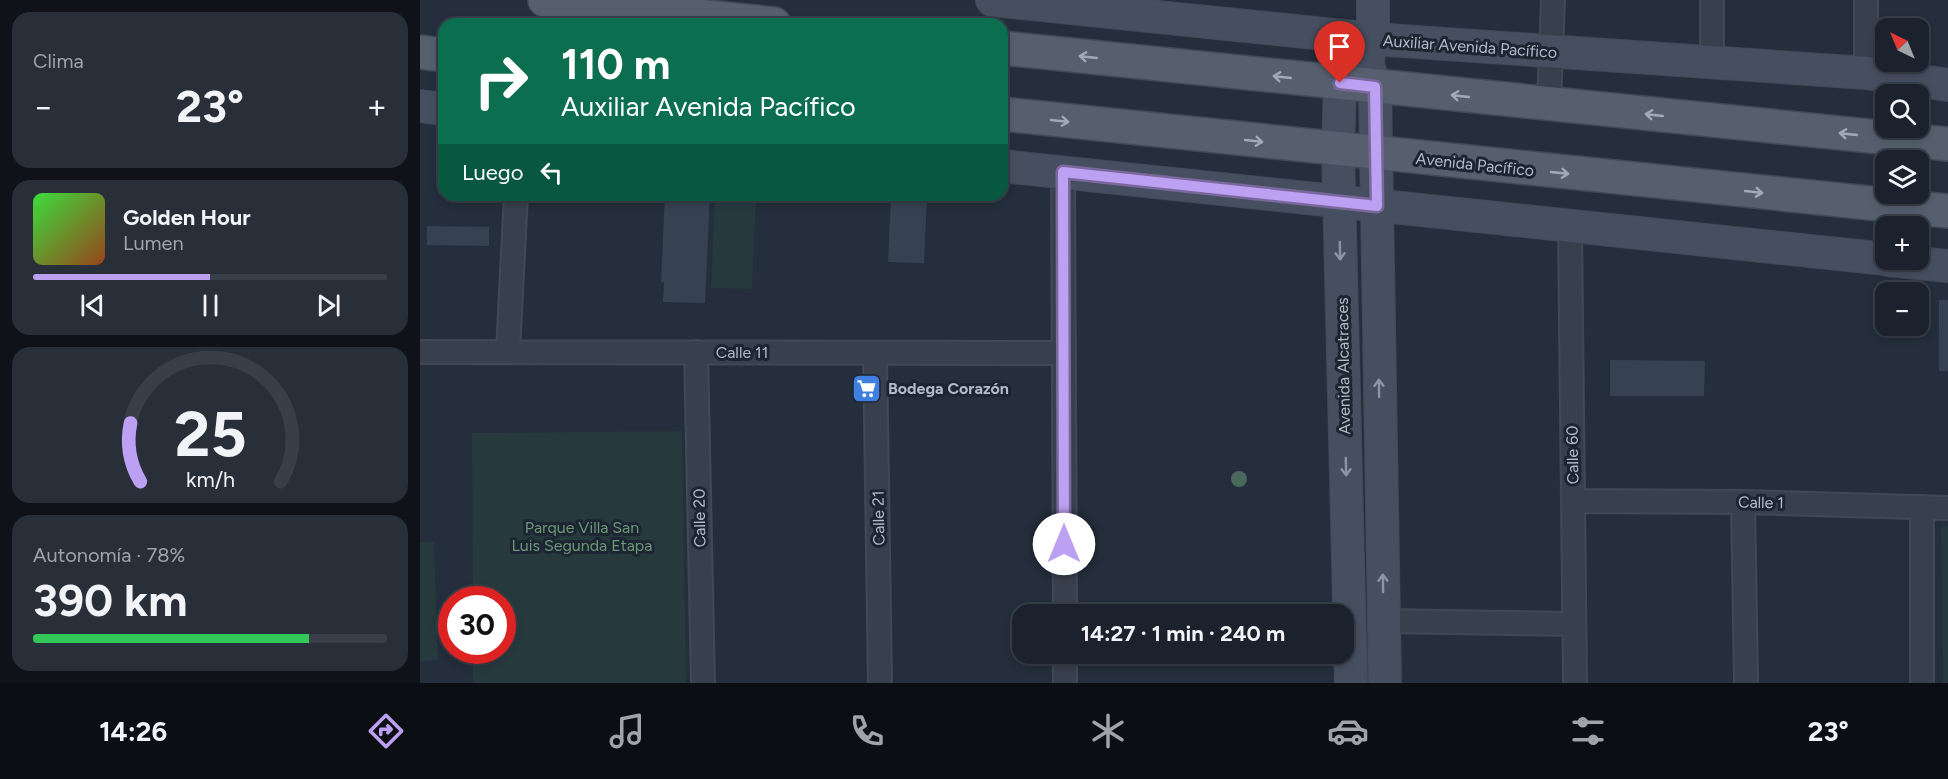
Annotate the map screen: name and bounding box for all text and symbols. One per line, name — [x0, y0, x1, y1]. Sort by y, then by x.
north arrow — [1875, 18, 1929, 72]
map controls — [1875, 18, 1929, 336]
pin — [1314, 21, 1365, 83]
icon: arrive — [1323, 30, 1356, 63]
street label: Auxiliar Avenida Pacífico — [1382, 31, 1558, 62]
text: 110 m — [561, 39, 670, 90]
icon: right — [462, 42, 540, 120]
text: Clima — [33, 49, 84, 73]
one-way arrow — [1079, 51, 1099, 62]
one-way arrow — [1273, 71, 1293, 82]
text: 23° — [176, 79, 244, 133]
button: search — [1875, 84, 1929, 138]
text: − — [33, 87, 54, 126]
text: + — [366, 87, 387, 126]
text: Auxiliar Avenida Pacífico — [561, 90, 856, 123]
one-way arrow — [1450, 90, 1470, 101]
one-way arrow — [1645, 109, 1664, 120]
one-way arrow — [1050, 115, 1070, 126]
one-way arrow — [1839, 128, 1858, 139]
one-way arrow — [1244, 136, 1264, 147]
street label: Avenida Pacífico — [1415, 149, 1535, 180]
button: layers — [1875, 150, 1929, 204]
icon: left — [535, 156, 568, 189]
text: Luego — [462, 159, 523, 186]
one-way arrow — [1549, 168, 1569, 179]
one-way arrow — [1743, 187, 1763, 198]
text: Golden Hour — [123, 204, 251, 231]
button: + — [1875, 216, 1929, 270]
text: Lumen — [123, 231, 184, 255]
one-way arrow — [1335, 240, 1346, 260]
button: − — [1875, 282, 1929, 336]
icon: previous — [76, 289, 109, 322]
icon: pause — [194, 289, 227, 322]
icon: next — [312, 289, 345, 322]
street label: Avenida Alcatraces — [1333, 297, 1354, 435]
street label: Calle 11 — [716, 343, 768, 362]
supermarket icon: Bodega Corazón — [851, 372, 883, 404]
one-way arrow — [1374, 378, 1385, 398]
place label: Bodega Corazón — [888, 379, 1009, 398]
text: 25 — [174, 398, 246, 473]
street label: Calle 60 — [1562, 425, 1583, 485]
one-way arrow — [1340, 456, 1352, 476]
text: km/h — [186, 468, 234, 493]
street label: Calle 20 — [689, 489, 710, 547]
street label: Calle 21 — [869, 490, 888, 546]
street label: Calle 1 — [1738, 493, 1784, 512]
position arrow — [1032, 512, 1096, 576]
park label: Parque Villa San Luis Segunda Etapa — [512, 518, 652, 555]
text: Autonomía · 78% — [33, 543, 185, 567]
text: 390 km — [33, 573, 187, 627]
one-way arrow — [1377, 573, 1388, 593]
speed limit sign: 30 — [438, 586, 516, 664]
text: 14:27 · 1 min · 240 m — [1081, 620, 1285, 647]
icon: directions — [365, 710, 407, 752]
icon: music — [606, 710, 648, 752]
icon: phone — [846, 710, 888, 752]
icon: climate — [1087, 710, 1129, 752]
icon: car — [1327, 710, 1369, 752]
icon: filters — [1567, 710, 1609, 752]
text: 14:26 — [99, 715, 167, 748]
text: 23° — [1808, 715, 1849, 748]

